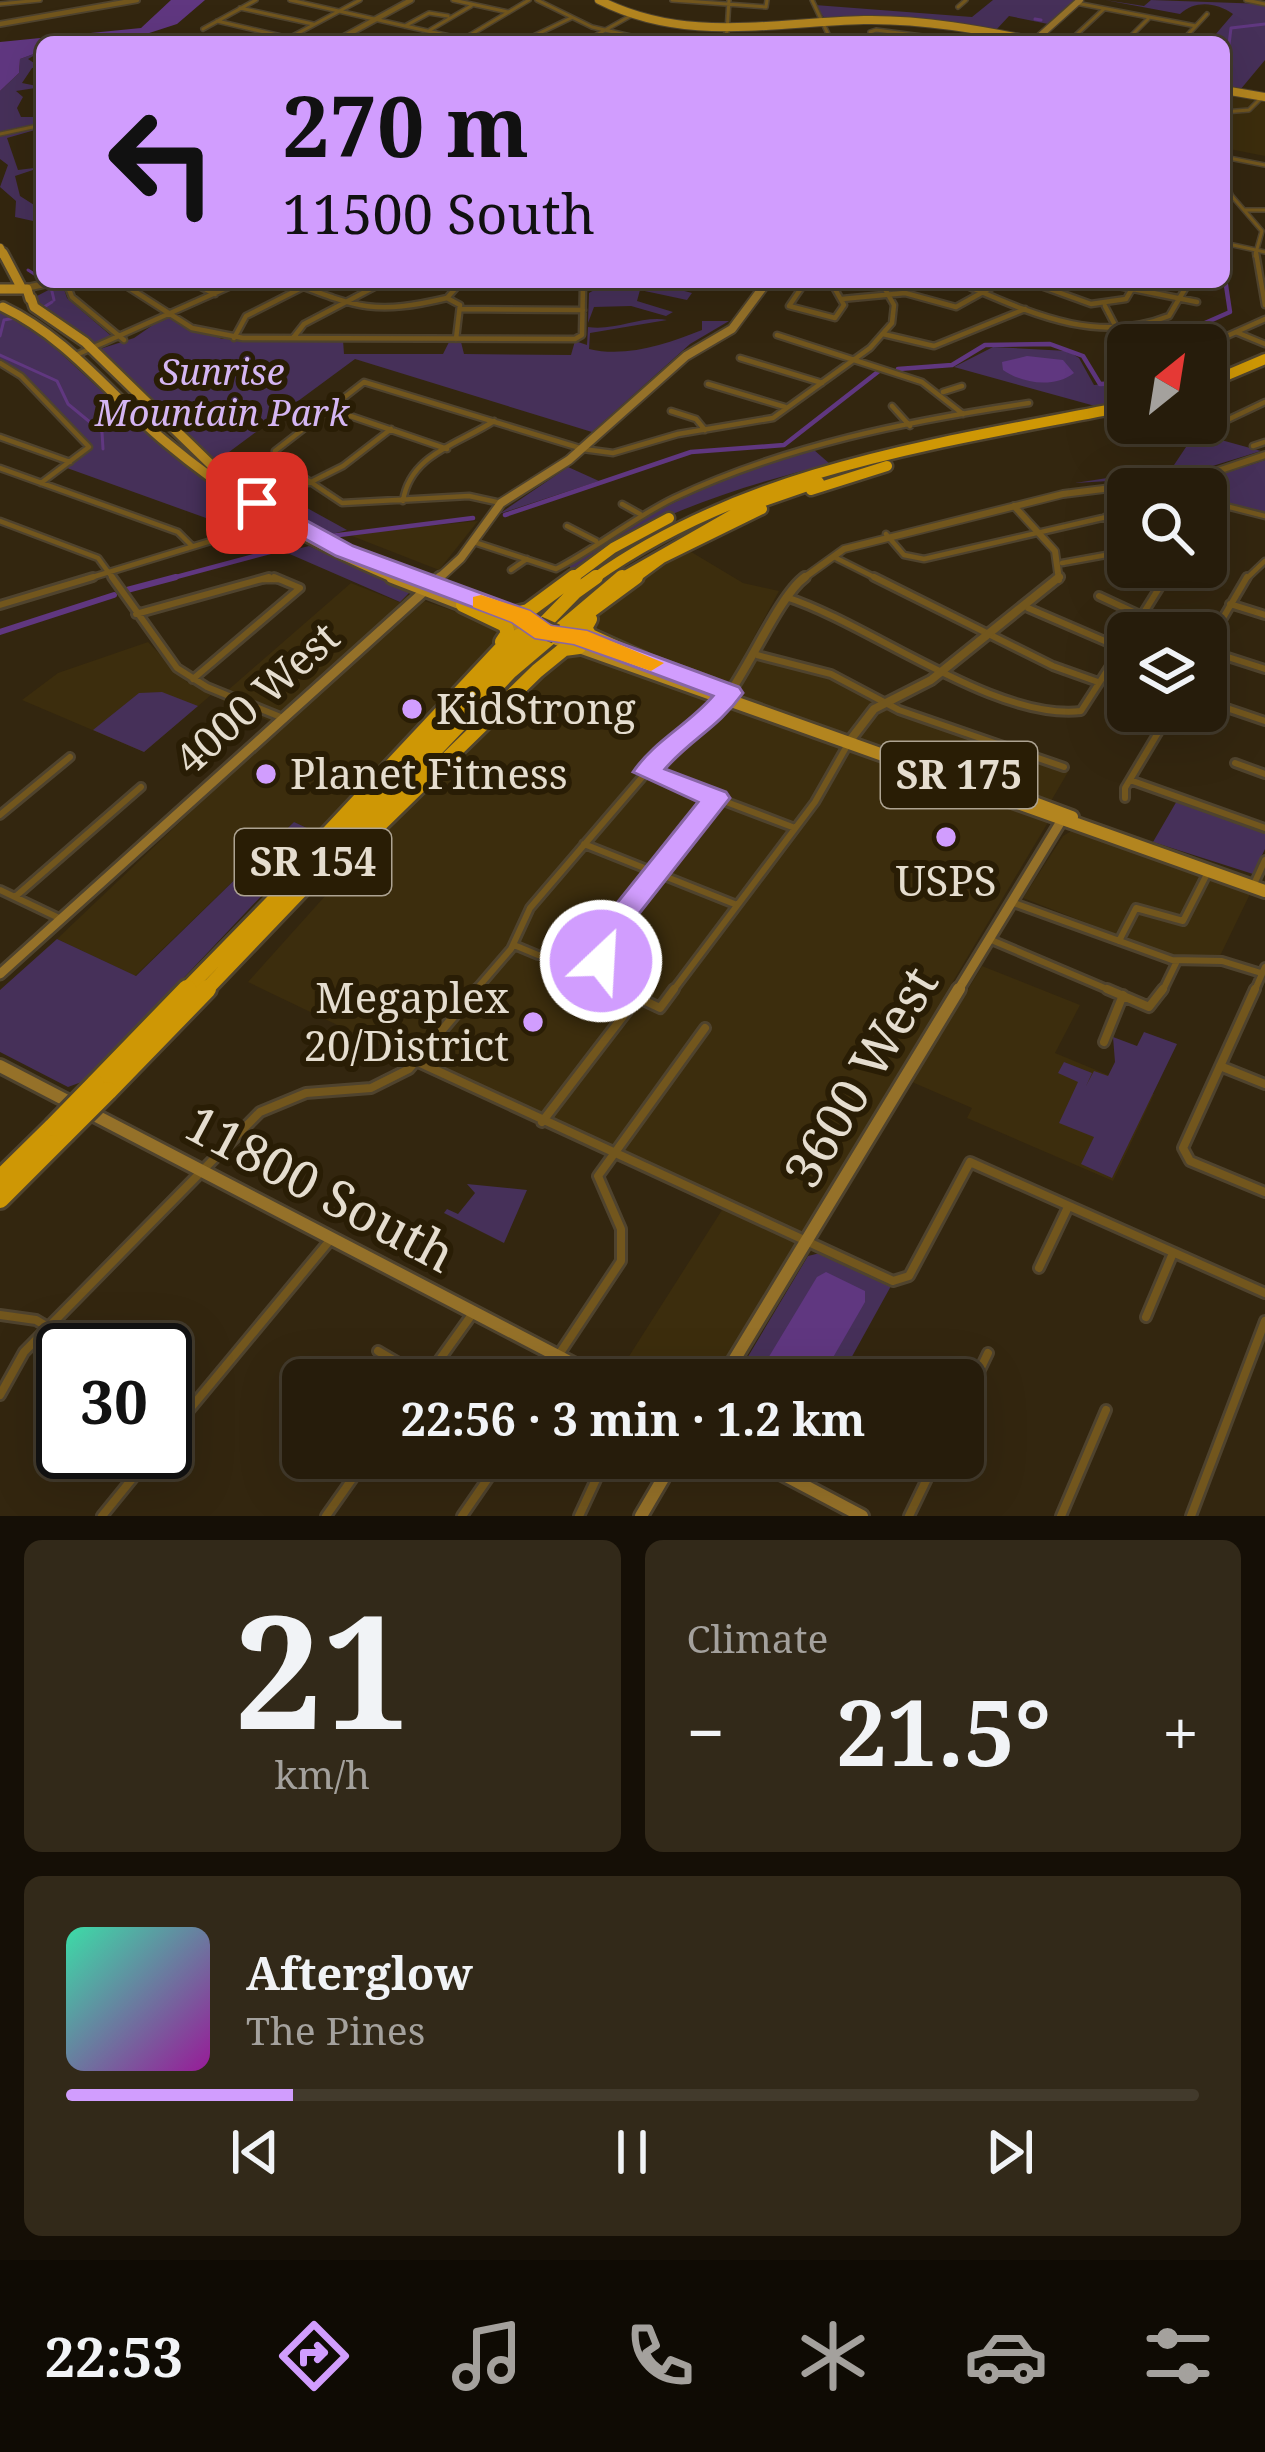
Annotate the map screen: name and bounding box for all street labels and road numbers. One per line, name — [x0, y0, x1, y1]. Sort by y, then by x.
street label: 4000 West — [162, 608, 350, 786]
road number: SR 175 — [881, 742, 1037, 808]
road number: SR 154 — [235, 829, 391, 895]
street label: 3600 West — [766, 953, 953, 1199]
street label: 11800 South — [174, 1087, 468, 1288]

